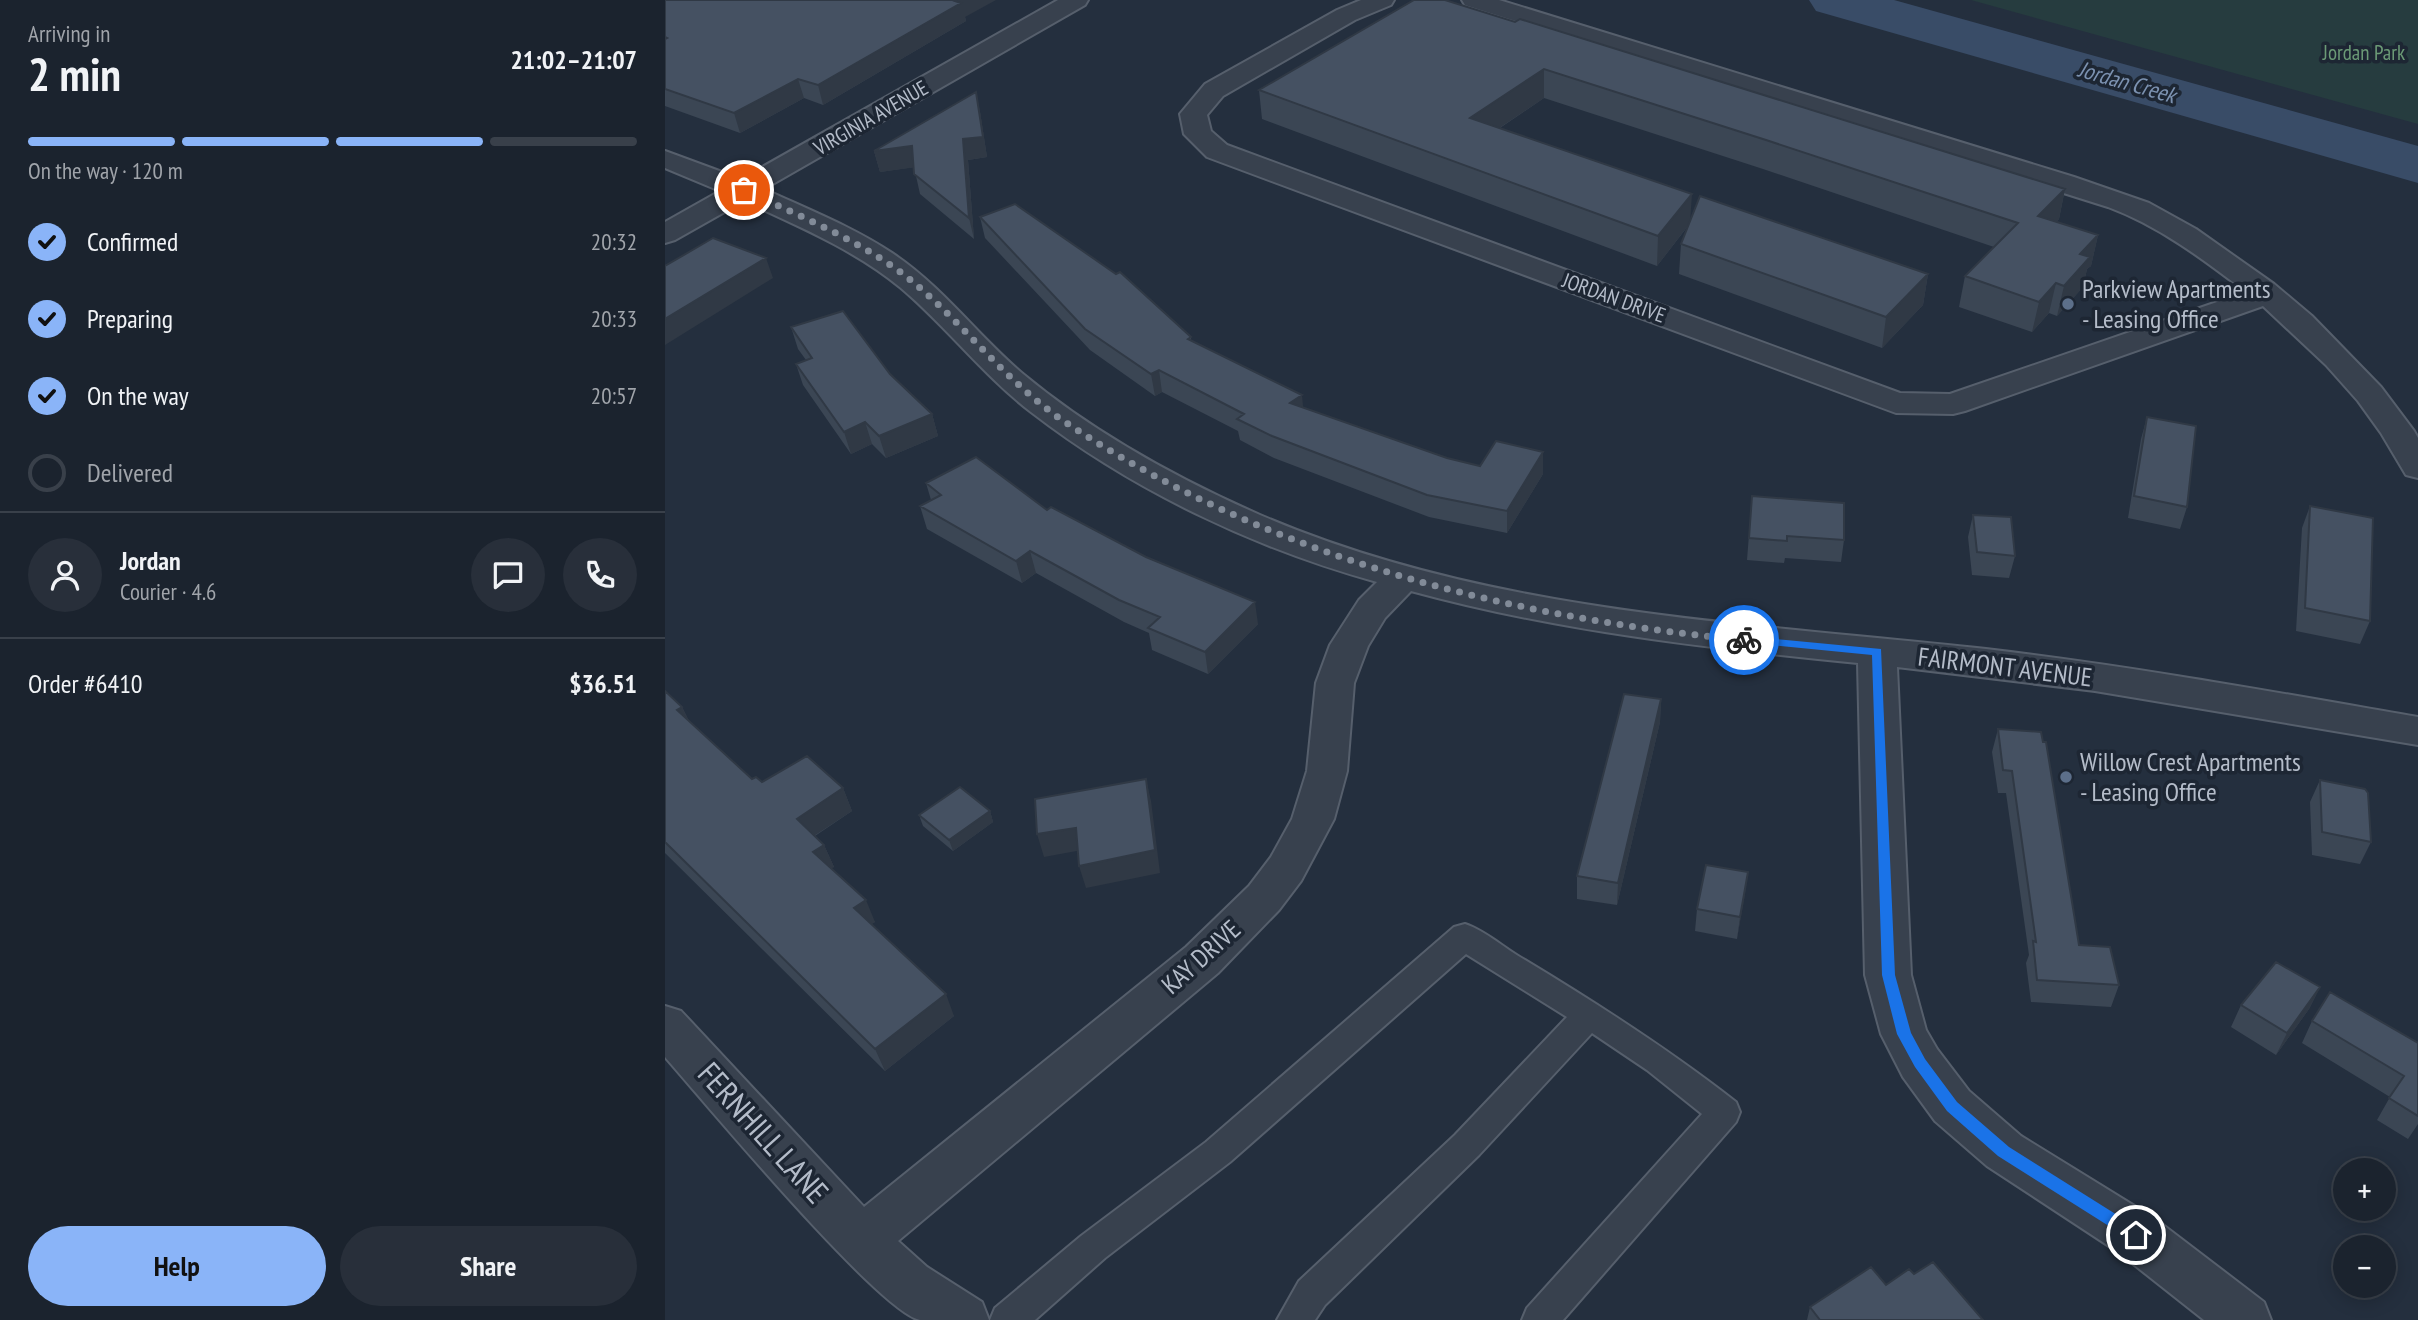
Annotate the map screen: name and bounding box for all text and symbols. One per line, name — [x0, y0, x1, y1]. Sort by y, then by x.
text: Arriving in — [28, 19, 110, 48]
park label: Jordan Park — [2322, 39, 2405, 66]
text: 21:02–21:07 — [510, 43, 637, 76]
text: 2 min — [28, 44, 121, 104]
water label: Jordan Creek — [2074, 53, 2182, 110]
street label: VIRGINIA AVENUE — [808, 74, 933, 162]
text: On the way · 120 m — [28, 156, 183, 185]
pin — [714, 160, 774, 220]
icon: bag — [725, 171, 763, 209]
icon: check — [28, 223, 66, 261]
text: Confirmed — [87, 225, 178, 258]
text: 20:32 — [591, 227, 637, 256]
street label: JORDAN DRIVE — [1558, 266, 1669, 329]
place label: Parkview Apartments - Leasing Office — [2082, 272, 2270, 335]
marker: Parkview Apartments - Leasing Office — [2060, 296, 2076, 312]
icon: check — [28, 300, 66, 338]
text: Preparing — [87, 302, 173, 335]
text: 20:33 — [591, 304, 637, 333]
icon: check — [28, 377, 66, 415]
text: On the way — [87, 379, 189, 412]
text: 20:57 — [591, 381, 637, 410]
text: Delivered — [87, 456, 173, 489]
button: person — [28, 538, 102, 612]
button: chat — [471, 538, 545, 612]
button: phone — [563, 538, 637, 612]
text: Jordan — [120, 544, 181, 577]
text: Courier · 4.6 — [120, 577, 216, 606]
courier — [1709, 605, 1779, 675]
icon: bike — [1725, 621, 1763, 659]
street label: FAIRMONT AVENUE — [1916, 639, 2094, 694]
text: Order #6410 — [28, 667, 143, 700]
text: $36.51 — [569, 667, 637, 700]
place label: Willow Crest Apartments - Leasing Office — [2080, 745, 2301, 808]
marker: Willow Crest Apartments - Leasing Office — [2058, 769, 2074, 785]
street label: KAY DRIVE — [1154, 913, 1247, 1001]
street label: FERNHILL LANE — [689, 1053, 838, 1212]
map controls — [2333, 1158, 2396, 1298]
button: + — [2333, 1158, 2396, 1221]
pin — [2106, 1205, 2166, 1265]
icon: home — [2117, 1216, 2155, 1254]
button: Help — [28, 1226, 326, 1306]
button: Share — [340, 1226, 637, 1306]
button: − — [2333, 1235, 2396, 1298]

